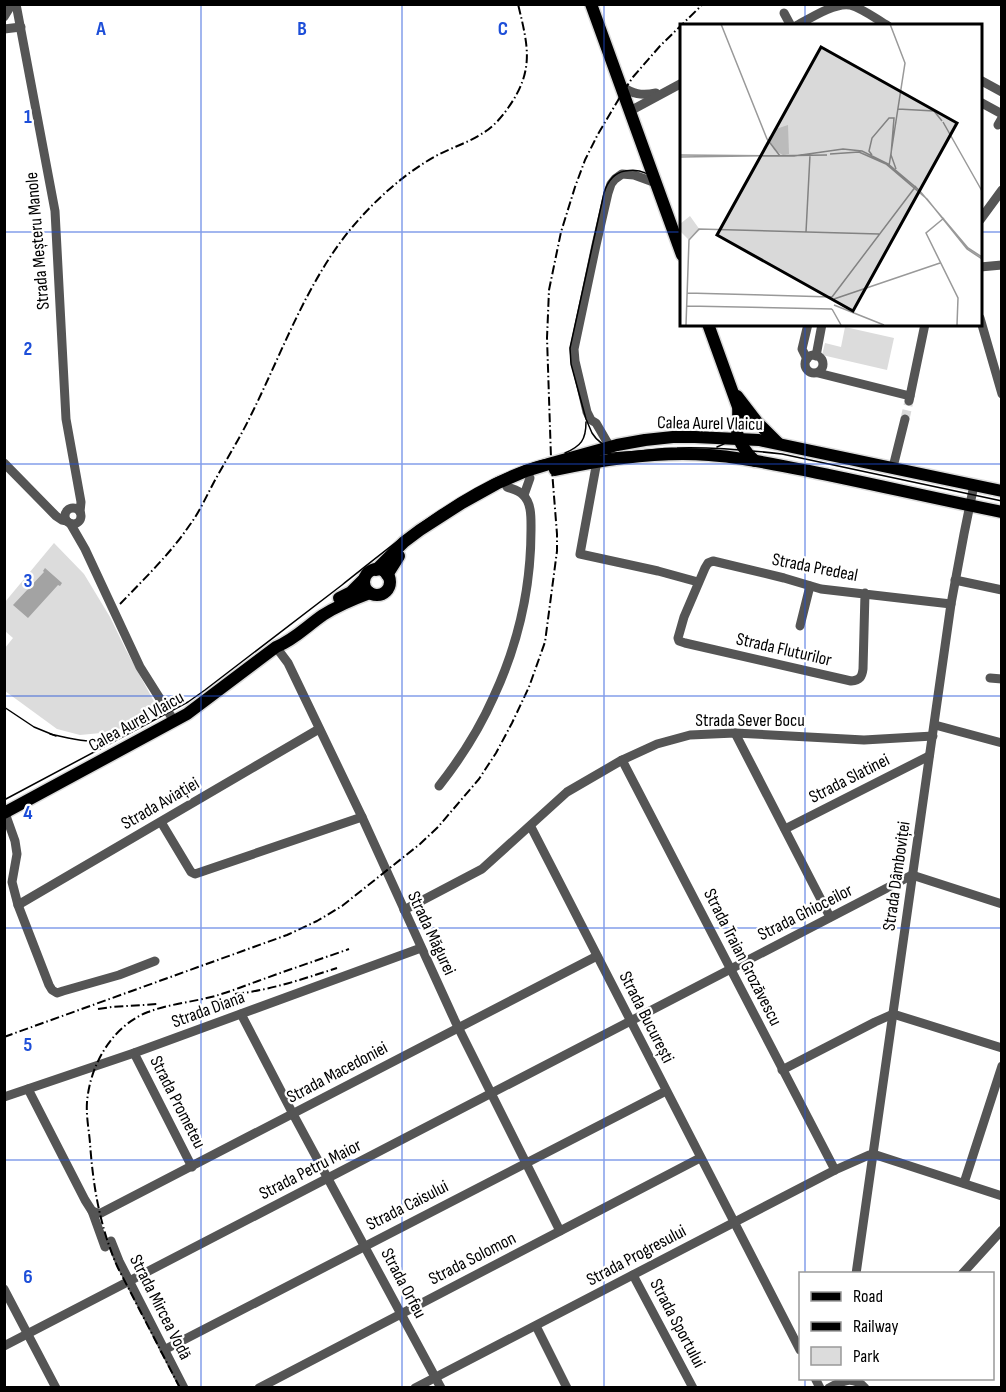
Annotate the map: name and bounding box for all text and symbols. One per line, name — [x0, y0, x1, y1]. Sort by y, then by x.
text: A — [95, 17, 106, 41]
text: B — [297, 17, 307, 41]
text: C — [498, 17, 508, 41]
inset map — [680, 24, 982, 326]
text: 1 — [24, 105, 32, 129]
street label: Strada Meșteru Manole — [21, 171, 54, 311]
text: 2 — [24, 337, 32, 361]
street label: Calea Aurel Vlaicu — [657, 412, 763, 435]
street label: Strada Predeal — [770, 549, 860, 586]
text: 3 — [24, 569, 33, 593]
street label: Strada Fluturilor — [734, 628, 834, 671]
street label: Calea Aurel Vlaicu — [85, 687, 188, 756]
street label: Strada Sever Bocu — [695, 710, 805, 731]
street label: Strada Slatinei — [806, 749, 893, 808]
street label: Strada Aviației — [118, 773, 203, 834]
text: 4 — [23, 801, 33, 825]
street label: Strada Dâmboviței — [878, 820, 915, 932]
street label: Strada Ghioceilor — [754, 880, 856, 945]
street label: Strada Traian Grozăvescu — [699, 885, 786, 1029]
street label: Strada Măgurei — [403, 888, 460, 978]
street label: Strada București — [615, 968, 679, 1067]
street label: Strada Diana — [169, 987, 248, 1032]
text: 5 — [24, 1033, 33, 1057]
street label: Strada Macedoniei — [283, 1037, 391, 1108]
street label: Strada Prometeu — [145, 1052, 210, 1152]
street label: Strada Petru Maior — [256, 1135, 365, 1204]
street label: Strada Caisului — [363, 1176, 452, 1235]
street label: Strada Progresului — [583, 1220, 690, 1290]
street label: Strada Solomon — [425, 1228, 519, 1289]
street label: Strada Orfeu — [376, 1245, 431, 1322]
street label: Strada Mircea Vodă — [125, 1251, 196, 1363]
text: 6 — [23, 1265, 33, 1289]
legend — [799, 1272, 994, 1380]
street label: Strada Sportului — [645, 1275, 710, 1371]
text: Road — [853, 1286, 883, 1307]
text: Railway — [853, 1316, 898, 1337]
text: Park — [853, 1346, 879, 1367]

